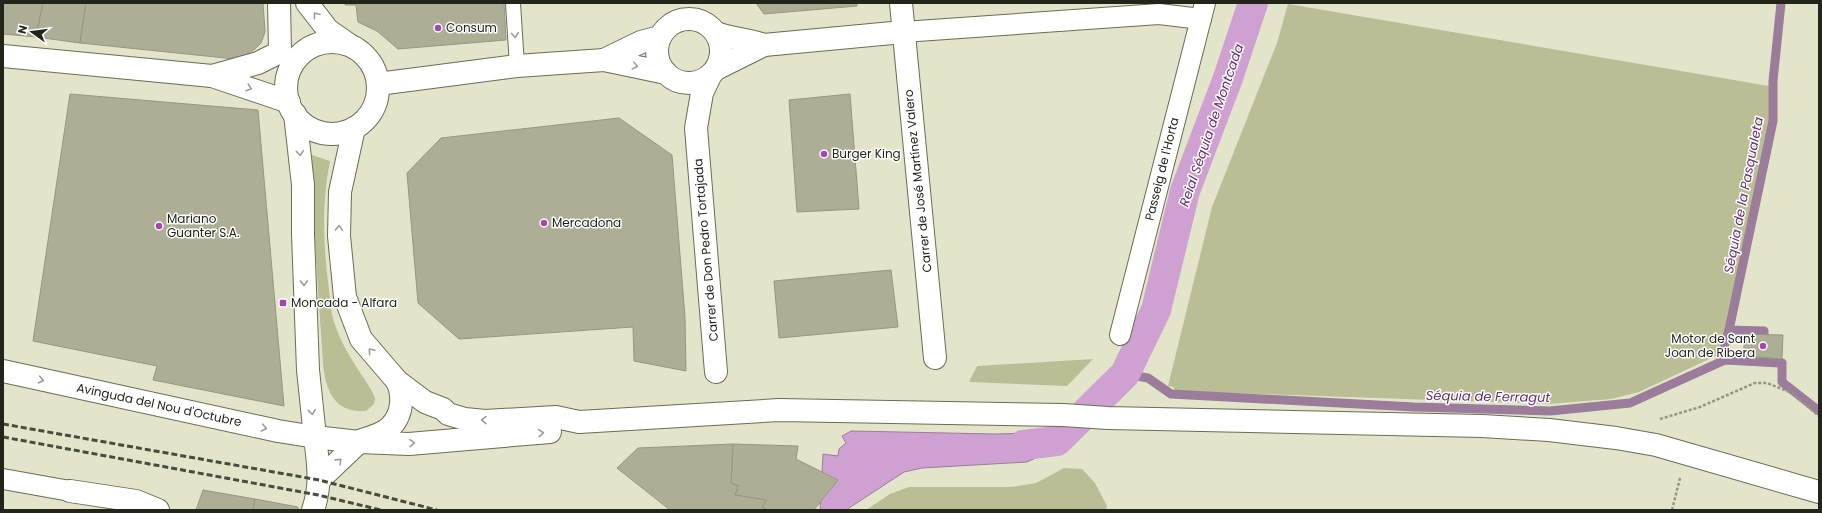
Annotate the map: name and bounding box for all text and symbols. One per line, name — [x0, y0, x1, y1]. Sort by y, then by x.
north arrow — [12, 12, 52, 52]
one-way arrow — [314, 13, 321, 20]
place label: Consum — [446, 19, 497, 36]
marker: Consum — [433, 23, 443, 33]
text: N — [14, 24, 31, 36]
one-way arrow — [511, 32, 520, 38]
water label: Reial Séquia de Montcada — [1175, 41, 1248, 209]
one-way arrow — [632, 61, 638, 69]
one-way arrow — [245, 84, 252, 92]
street label: Carrer de José Martínez Valero — [899, 88, 936, 273]
street label: Passeig de l'Horta — [1140, 115, 1183, 222]
water label: Séquia de la Pasqualeta — [1719, 115, 1768, 275]
place label: Burger King — [832, 145, 901, 162]
marker: Burger King — [819, 149, 829, 159]
one-way arrow — [295, 150, 304, 156]
street label: Carrer de Don Pedro Tortajada — [689, 158, 722, 342]
place label: Mariano Guanter S.A. — [167, 210, 239, 241]
place label: Mercadona — [552, 214, 621, 231]
marker: Mercadona — [539, 218, 549, 228]
marker: Mariano Guanter S.A. — [154, 221, 164, 231]
one-way arrow — [335, 225, 343, 231]
one-way arrow — [300, 280, 308, 286]
place label: Moncada - Alfara — [291, 294, 397, 311]
marker: Moncada - Alfara — [278, 298, 288, 308]
place label: Motor de Sant Joan de Ribera — [1665, 330, 1755, 361]
marker: Motor de Sant Joan de Ribera — [1758, 341, 1768, 351]
one-way arrow — [369, 349, 376, 356]
one-way arrow — [38, 375, 44, 383]
street label: Avinguda del Nou d'Octubre — [75, 379, 243, 430]
water label: Séquia de Ferragut — [1426, 386, 1551, 407]
one-way arrow — [308, 409, 317, 415]
one-way arrow — [481, 416, 487, 425]
one-way arrow — [261, 424, 267, 432]
one-way arrow — [538, 428, 544, 437]
one-way arrow — [409, 439, 415, 448]
one-way arrow — [334, 458, 342, 466]

